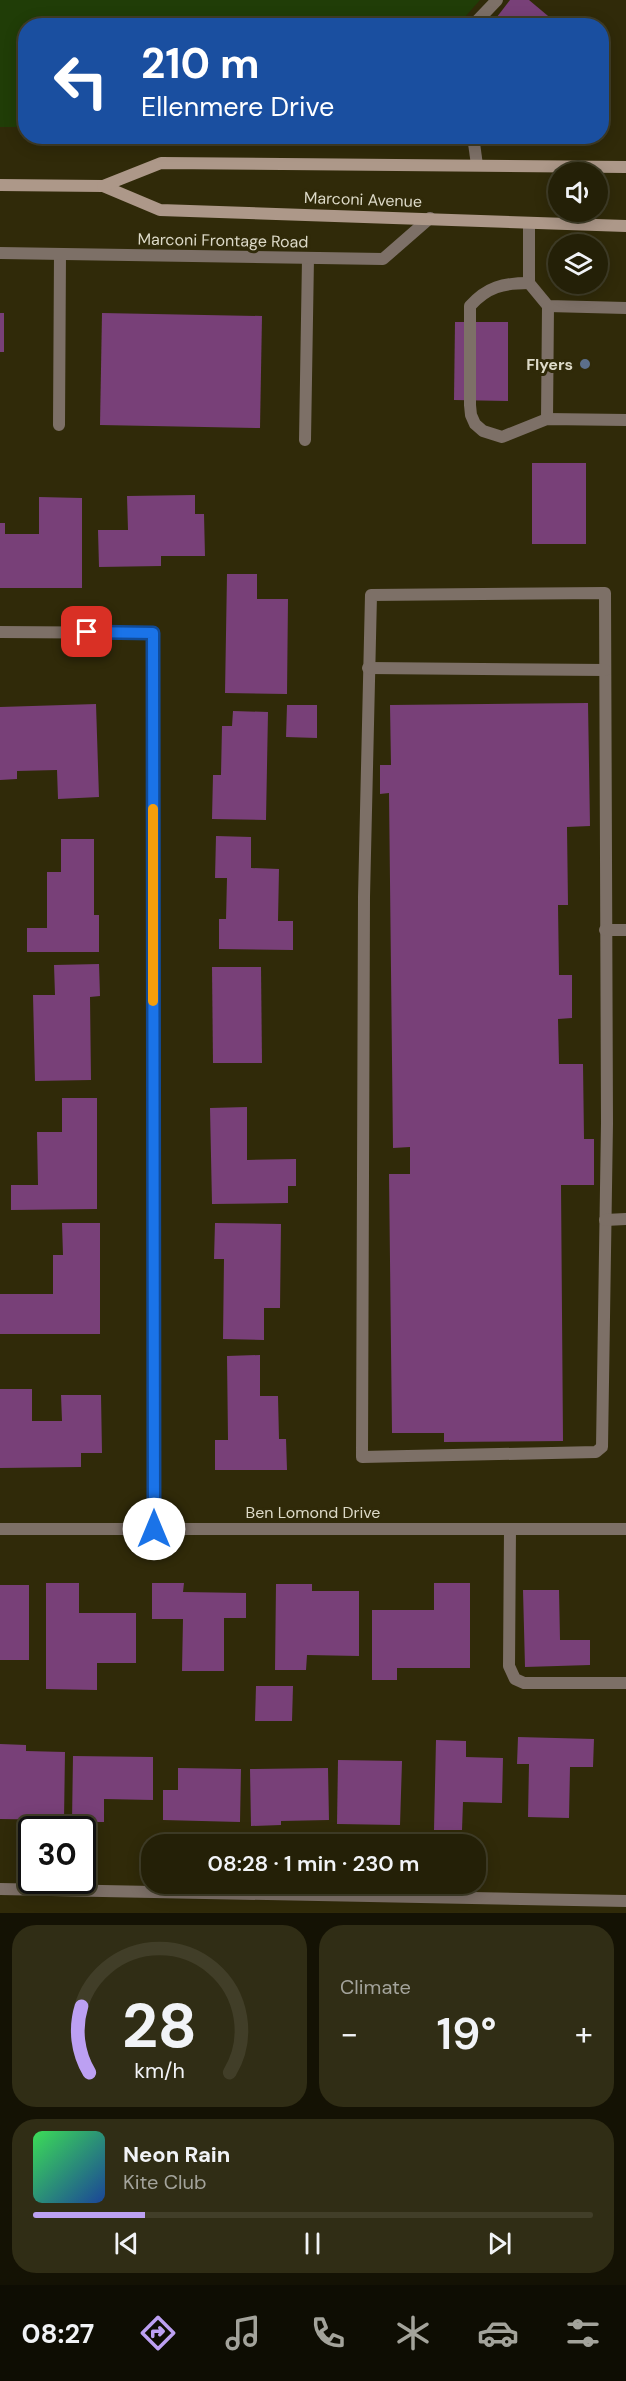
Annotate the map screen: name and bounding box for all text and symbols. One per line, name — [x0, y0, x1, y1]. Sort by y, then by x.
text: 210 m — [141, 36, 259, 91]
icon: left — [42, 42, 120, 120]
text: Ellenmere Drive — [141, 89, 334, 124]
map controls — [548, 162, 608, 294]
button: sound — [548, 162, 608, 222]
street label: Marconi Avenue — [304, 187, 422, 212]
street label: Marconi Frontage Road — [137, 229, 309, 252]
button: layers — [548, 234, 608, 294]
place label: Flyers — [526, 354, 573, 375]
marker: Flyers — [578, 357, 592, 371]
pin — [61, 606, 112, 657]
icon: arrive — [70, 615, 103, 648]
position arrow — [122, 1497, 186, 1561]
street label: Ben Lomond Drive — [246, 1502, 380, 1523]
speed limit sign: 30 — [18, 1816, 96, 1894]
text: 08:28 · 1 min · 230 m — [208, 1849, 419, 1878]
text: Climate — [340, 1974, 411, 2000]
text: 28 — [122, 1985, 197, 2066]
text: 19° — [436, 2004, 497, 2063]
text: − — [340, 2012, 358, 2055]
text: + — [575, 2012, 593, 2055]
text: km/h — [134, 2057, 185, 2085]
text: Neon Rain — [123, 2140, 230, 2169]
text: Kite Club — [123, 2169, 207, 2195]
icon: previous — [110, 2227, 143, 2260]
icon: pause — [296, 2227, 329, 2260]
icon: next — [483, 2227, 516, 2260]
icon: directions — [137, 2312, 179, 2354]
icon: music — [222, 2312, 264, 2354]
icon: phone — [307, 2312, 349, 2354]
icon: climate — [392, 2312, 434, 2354]
icon: car — [477, 2312, 519, 2354]
icon: filters — [562, 2312, 604, 2354]
text: 08:27 — [22, 2316, 94, 2351]

